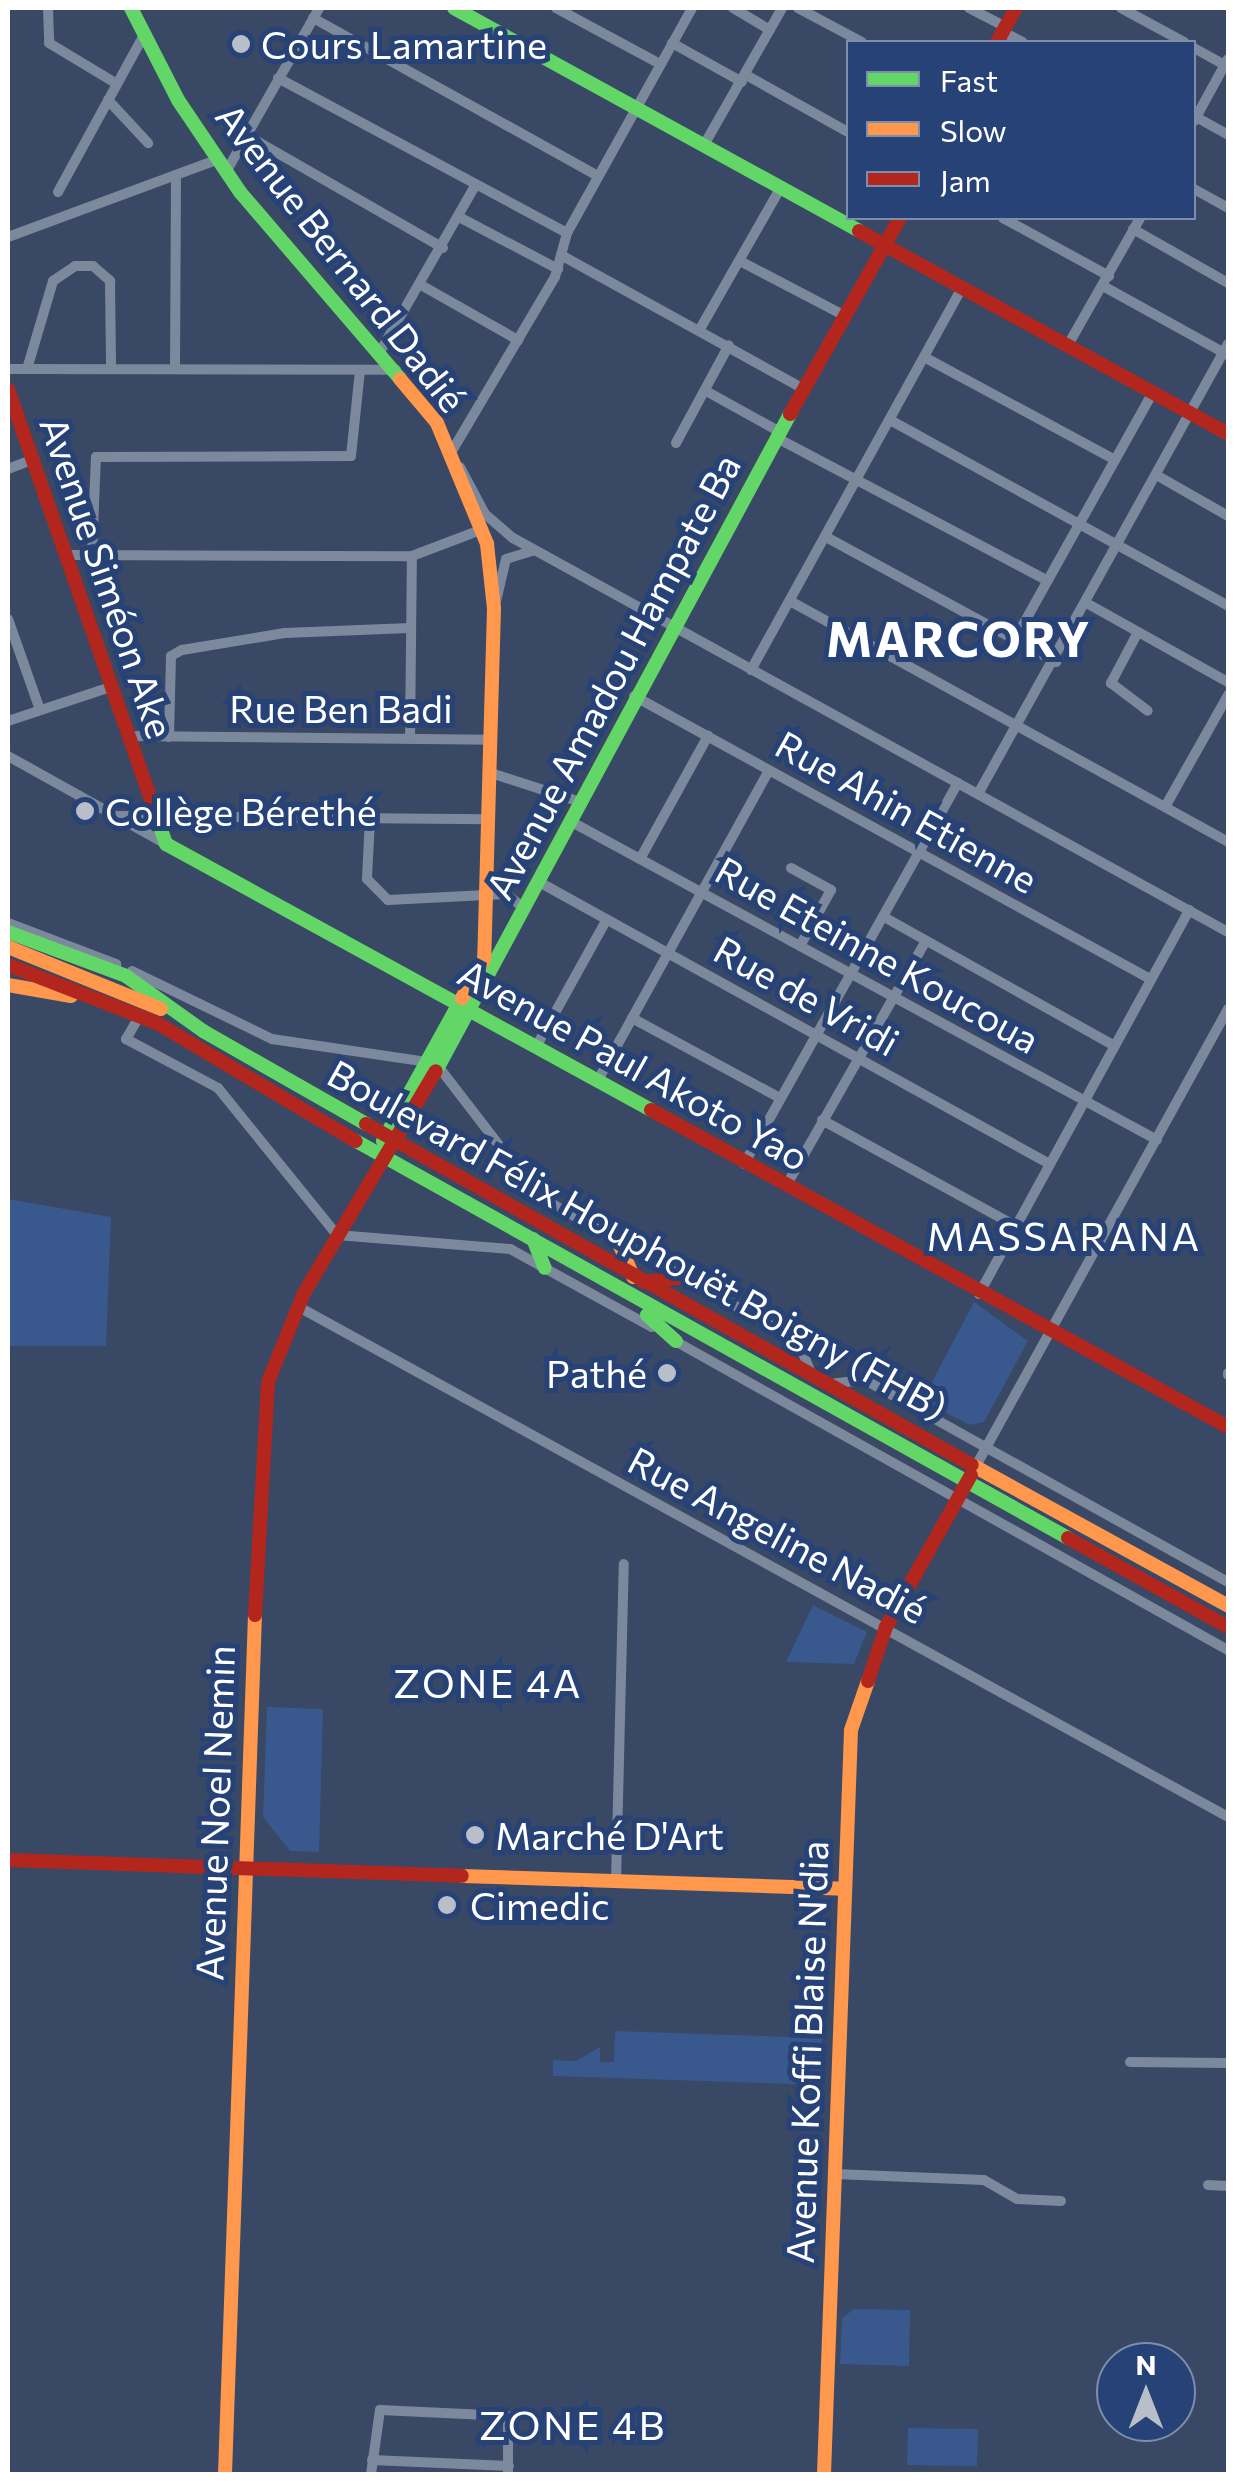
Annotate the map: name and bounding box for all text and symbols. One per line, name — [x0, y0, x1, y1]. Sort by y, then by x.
place label: Cours Lamartine — [261, 21, 547, 67]
marker: Cours Lamartine — [230, 33, 252, 55]
legend — [846, 40, 1196, 220]
text: Fast — [940, 61, 998, 98]
street label: Avenue Bernard Dadié — [207, 94, 477, 420]
text: Slow — [940, 111, 1007, 148]
text: Jam — [940, 161, 991, 198]
street label: Avenue Siméon Ake — [32, 410, 184, 744]
street label: Avenue Amadou Hampate Ba — [475, 446, 749, 906]
district label: MARCORY — [826, 609, 1092, 667]
street label: Rue Ben Badi — [229, 685, 453, 731]
street label: Rue Ahin Etienne — [768, 720, 1046, 902]
place label: Collège Bérethé — [105, 788, 377, 834]
marker: Collège Bérethé — [74, 800, 96, 822]
street label: Rue Eteinne Koucoua — [708, 846, 1048, 1062]
street label: Rue de Vridi — [707, 926, 907, 1064]
street label: Avenue Paul Akoto Yao — [451, 949, 817, 1179]
street label: Boulevard Félix Houphouët Boigny (FHB) — [320, 1049, 956, 1429]
district label: MASSARANA — [926, 1211, 1202, 1259]
place label: Pathé — [546, 1350, 647, 1396]
marker: Pathé — [656, 1362, 678, 1384]
street label: Rue Angeline Nadié — [621, 1436, 935, 1632]
street label: Avenue Noel Nemin — [185, 1644, 243, 1982]
district label: ZONE 4A — [393, 1658, 583, 1706]
place label: Marché D'Art — [495, 1812, 724, 1858]
marker: Marché D'Art — [464, 1824, 486, 1846]
street label: Avenue Koffi Blaise N'dia — [776, 1840, 836, 2264]
place label: Cimedic — [470, 1882, 609, 1928]
marker: Cimedic — [434, 1892, 460, 1918]
north arrow — [1096, 2342, 1196, 2442]
text: N — [1136, 2347, 1157, 2381]
district label: ZONE 4B — [479, 2400, 667, 2448]

